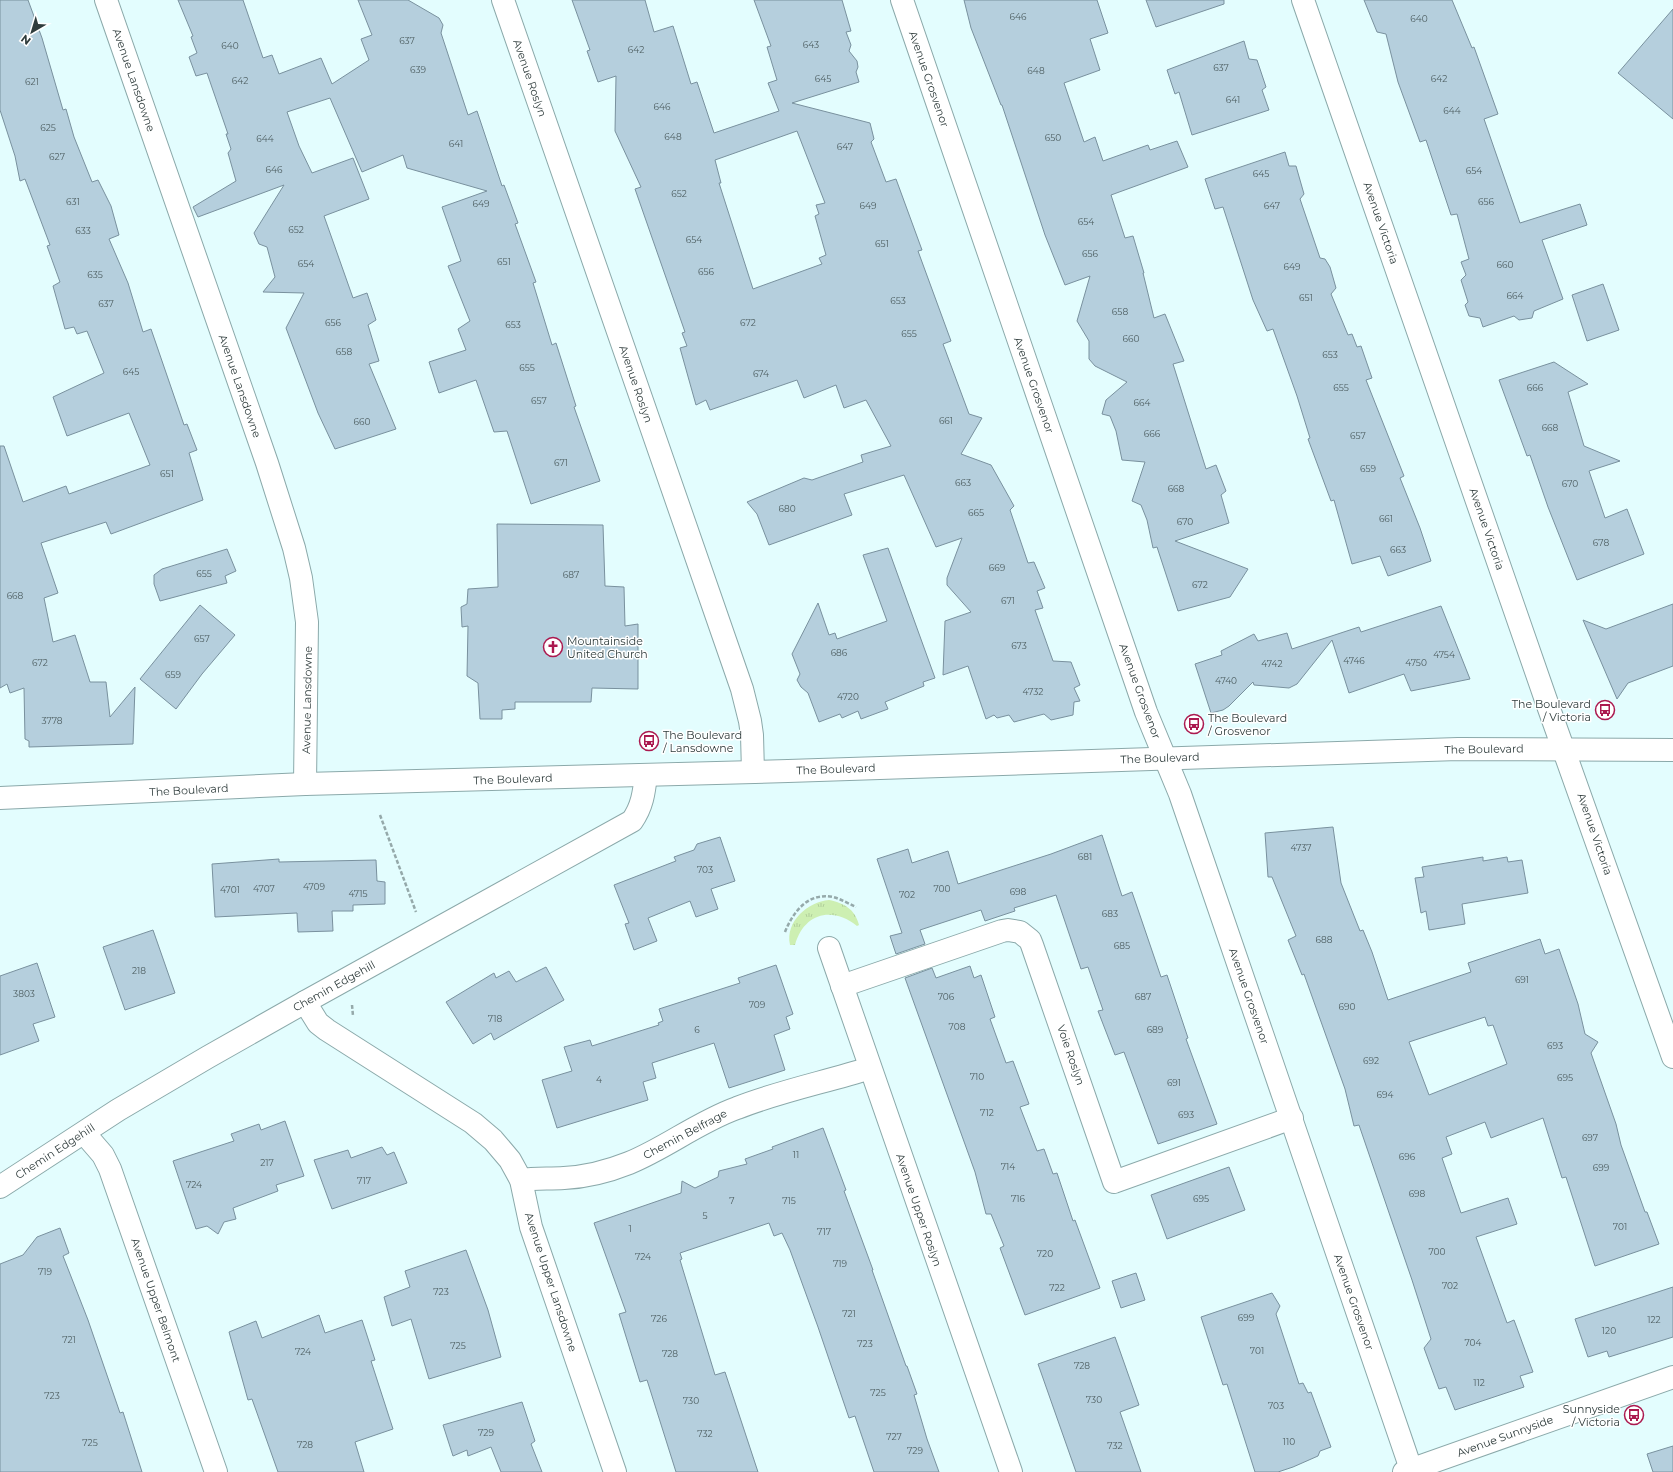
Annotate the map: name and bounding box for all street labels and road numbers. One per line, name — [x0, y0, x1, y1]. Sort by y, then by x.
street label: Avenue Lansdowne — [110, 27, 158, 134]
street label: Avenue Grosvenor — [906, 29, 952, 129]
street label: Avenue Roslyn — [510, 37, 550, 119]
street label: Avenue Victoria — [1360, 180, 1402, 266]
street label: Avenue Lansdowne — [216, 333, 264, 440]
street label: Avenue Grosvenor — [1011, 335, 1057, 435]
street label: Avenue Roslyn — [616, 343, 656, 425]
street label: Avenue Victoria — [1466, 486, 1508, 572]
street label: Avenue Grosvenor — [1116, 641, 1164, 741]
street label: Avenue Lansdowne — [299, 645, 315, 754]
street label: The Boulevard — [1444, 741, 1524, 757]
street label: The Boulevard — [1120, 750, 1200, 766]
street label: The Boulevard — [796, 761, 876, 777]
street label: The Boulevard — [473, 771, 553, 787]
street label: The Boulevard — [149, 781, 229, 799]
street label: Avenue Victoria — [1574, 791, 1616, 877]
street label: Avenue Grosvenor — [1226, 946, 1272, 1046]
street label: Chemin Edgehill — [290, 958, 378, 1014]
street label: Voie Roslyn — [1054, 1023, 1088, 1087]
street label: Chemin Belfrage — [641, 1106, 730, 1162]
street label: Chemin Edgehill — [13, 1120, 97, 1182]
street label: Avenue Upper Roslyn — [893, 1152, 945, 1268]
street label: Avenue Upper Lansdowne — [522, 1211, 580, 1354]
street label: Avenue Upper Belmont — [128, 1236, 184, 1364]
street label: Avenue Grosvenor — [1331, 1252, 1377, 1352]
street label: Avenue Sunnyside — [1455, 1412, 1555, 1460]

